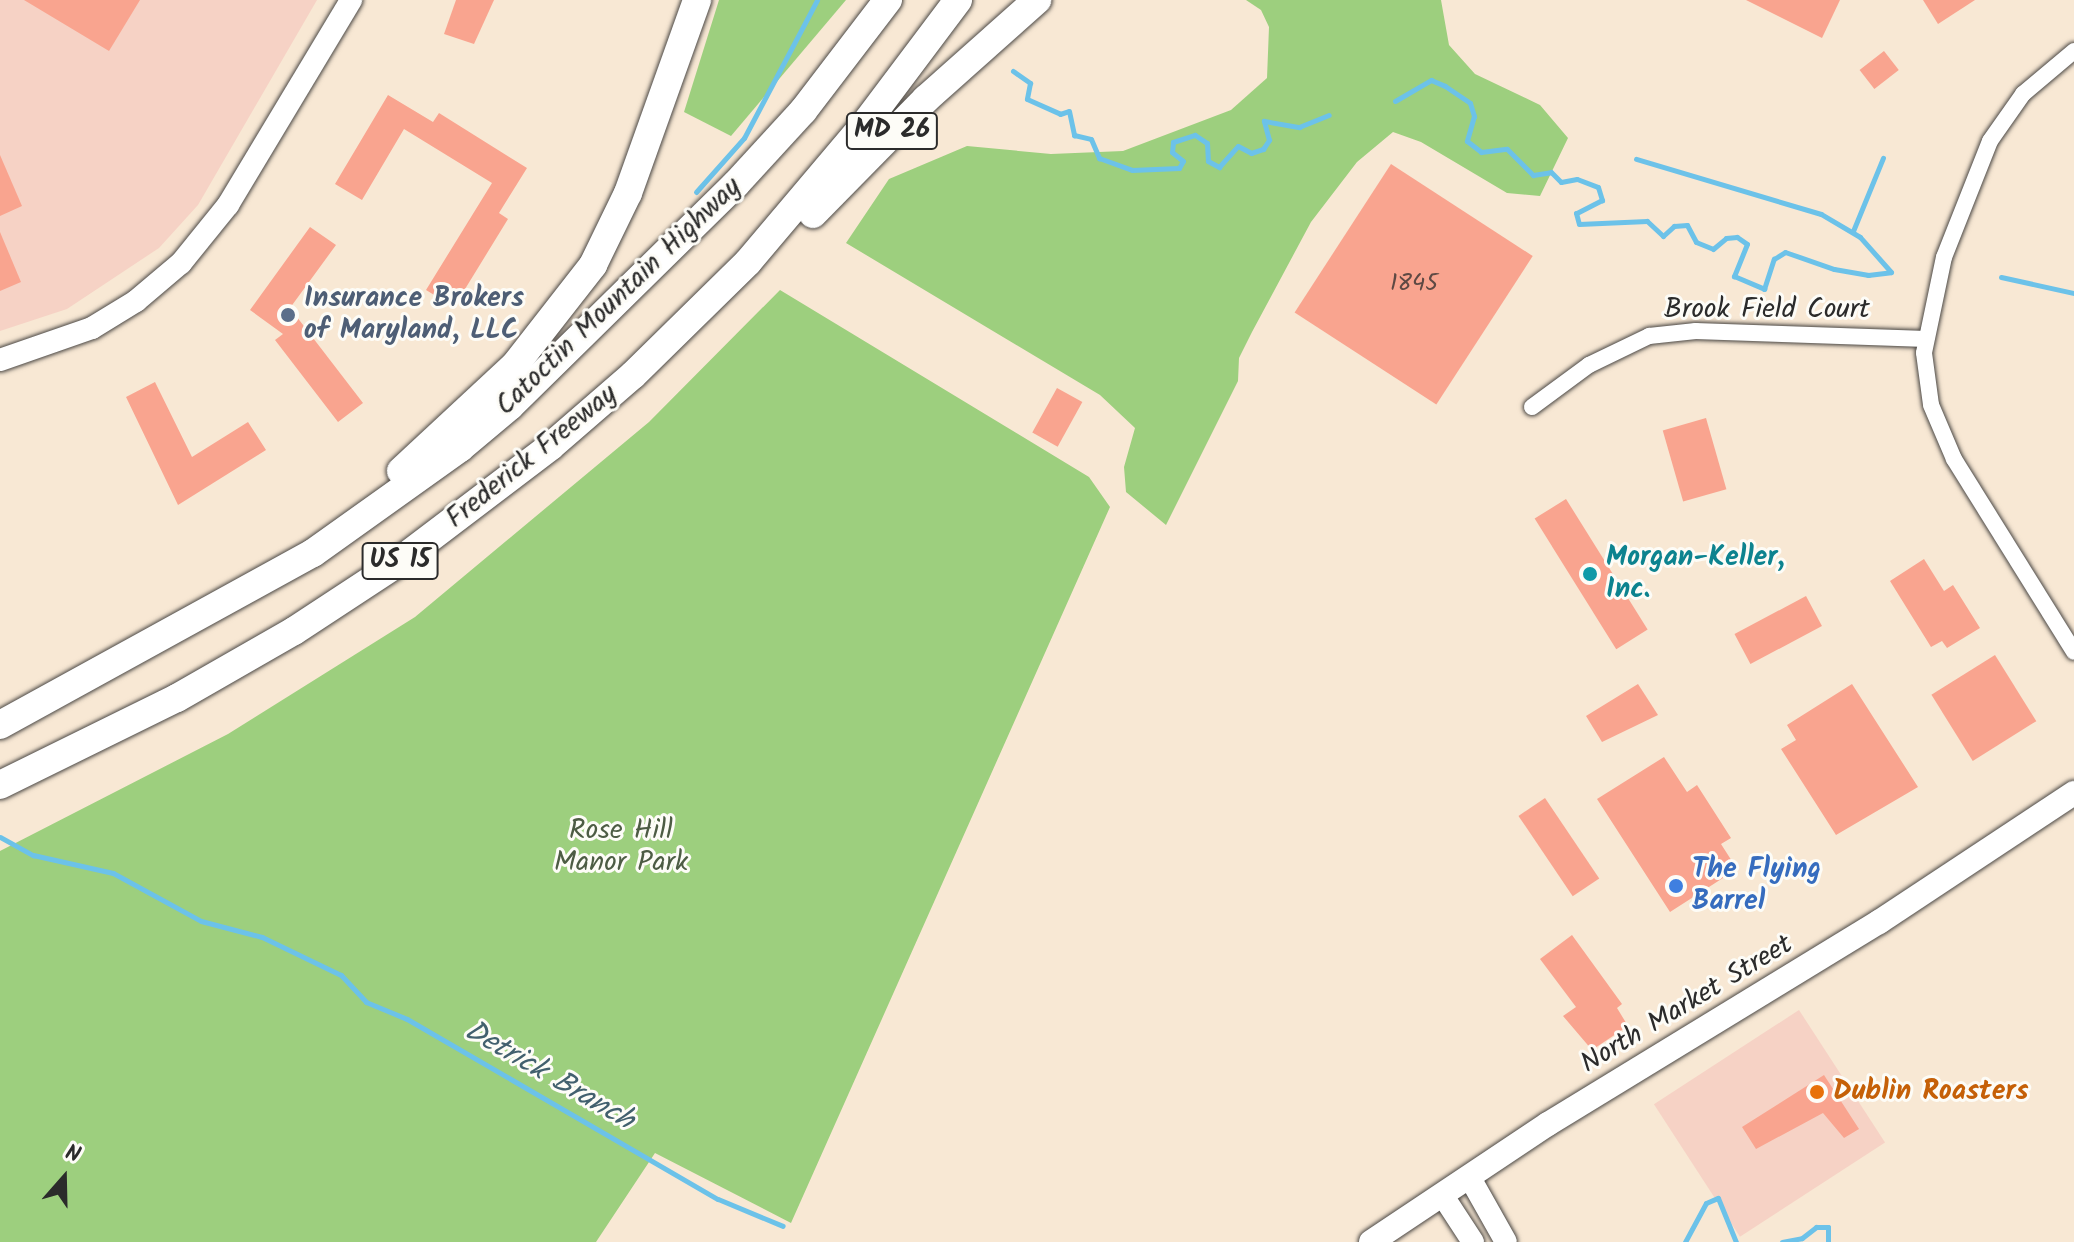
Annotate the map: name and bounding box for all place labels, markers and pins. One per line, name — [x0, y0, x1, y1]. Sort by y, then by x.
place label: Insurance Brokers of Maryland, LLC — [304, 282, 524, 348]
marker: Insurance Brokers of Maryland, LLC — [279, 306, 297, 324]
place label: Morgan-Keller, Inc. — [1606, 541, 1785, 607]
marker: Morgan-Keller, Inc. — [1581, 565, 1599, 583]
place label: The Flying Barrel — [1692, 853, 1821, 919]
marker: The Flying Barrel — [1667, 877, 1685, 895]
place label: Dublin Roasters — [1833, 1075, 2029, 1109]
marker: Dublin Roasters — [1808, 1083, 1826, 1101]

